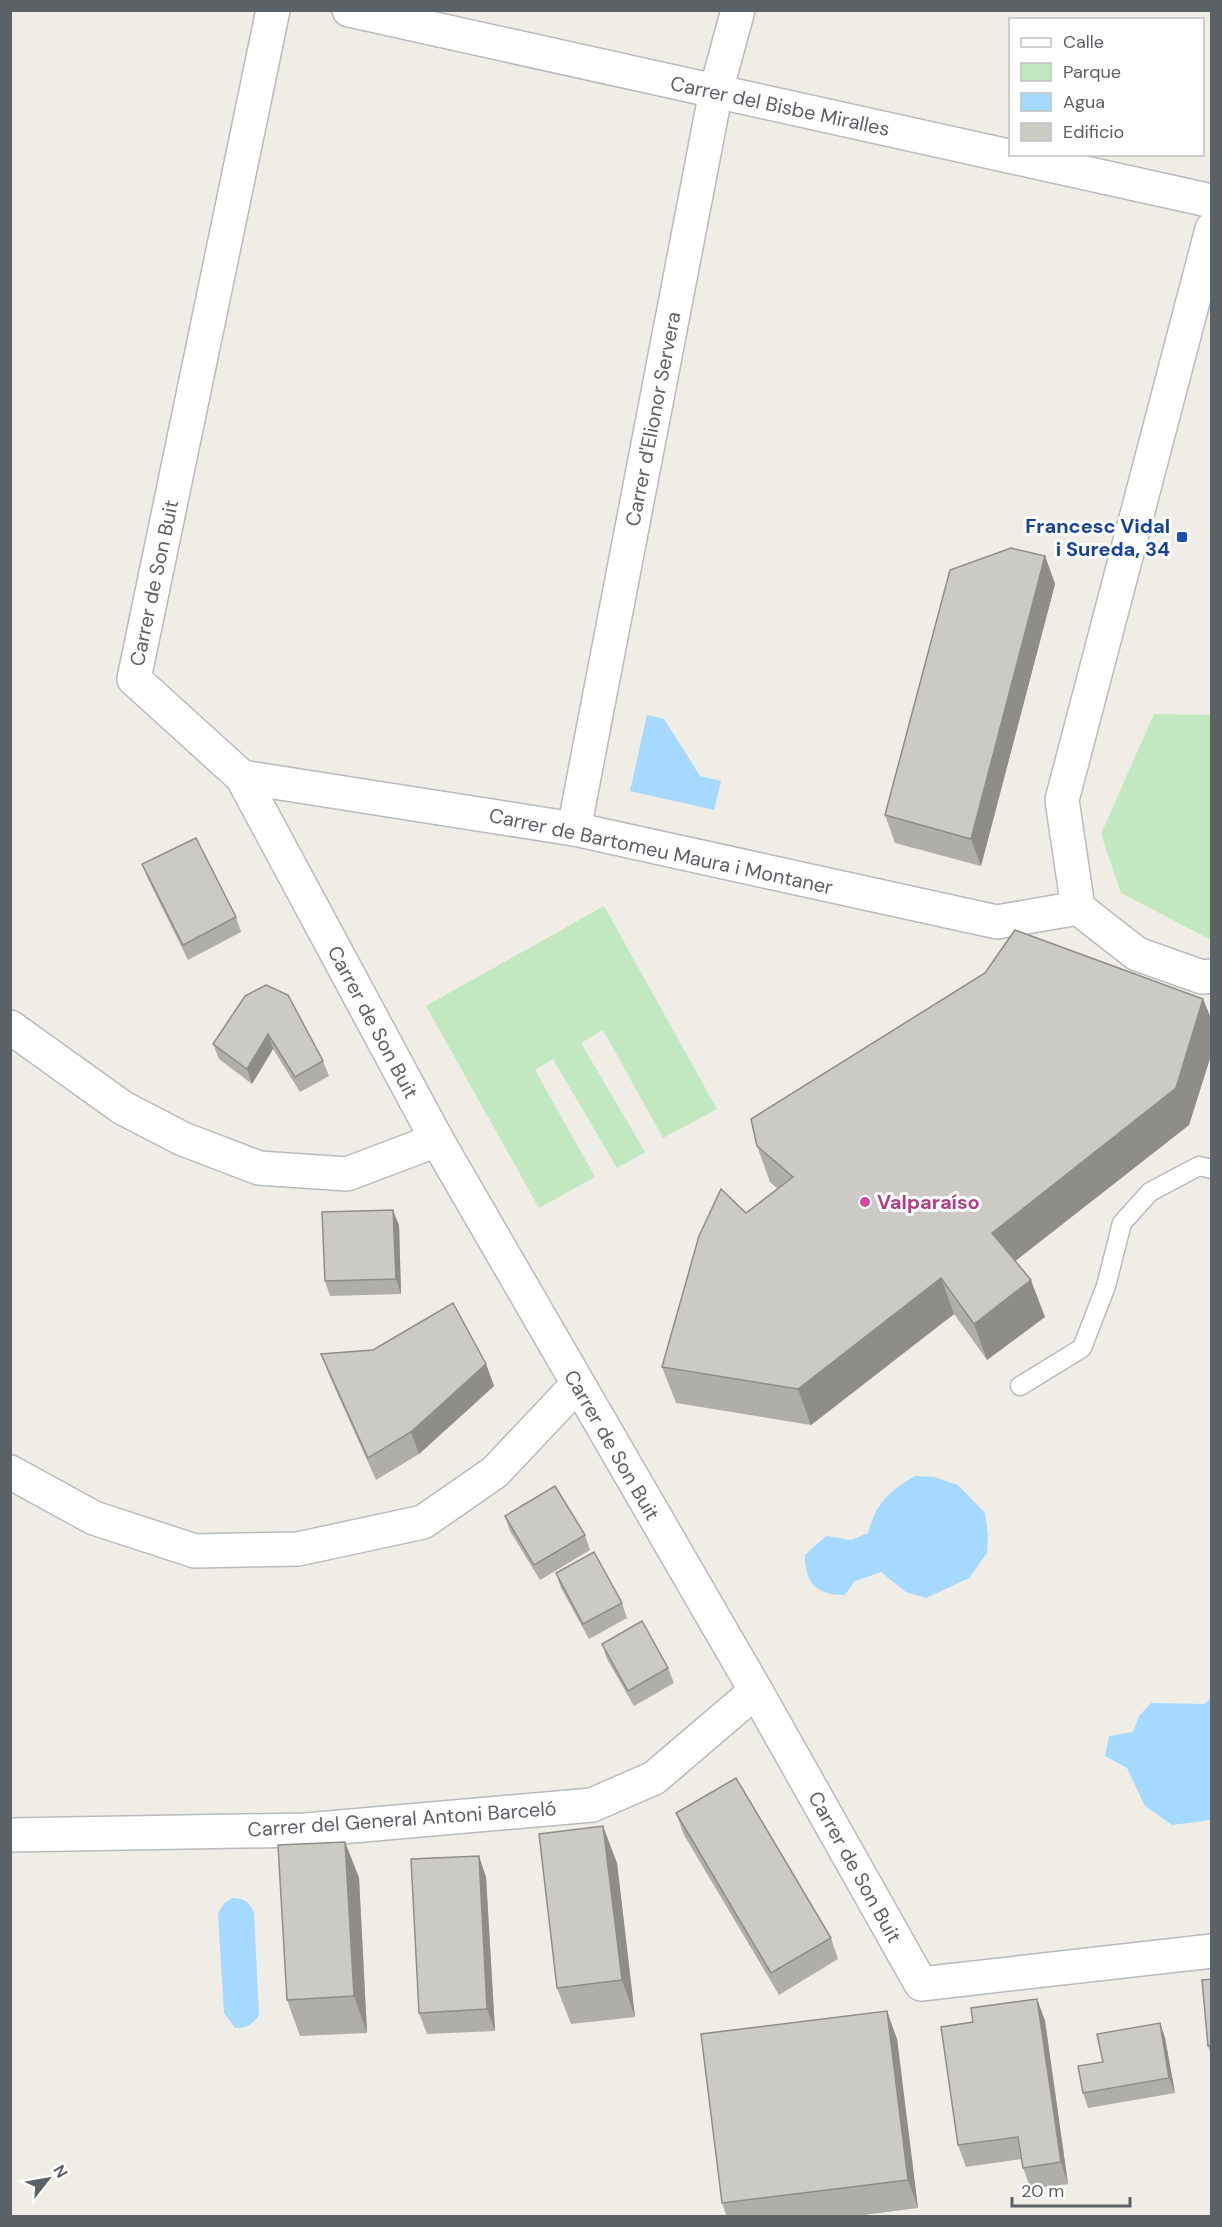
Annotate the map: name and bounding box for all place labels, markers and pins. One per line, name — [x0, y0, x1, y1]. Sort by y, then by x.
place label: Francesc Vidal i Sureda, 34 — [1025, 513, 1170, 562]
marker: Francesc Vidal i Sureda, 34 — [1175, 530, 1189, 544]
place label: Valparaíso — [877, 1189, 980, 1215]
marker: Valparaíso — [858, 1195, 872, 1209]

